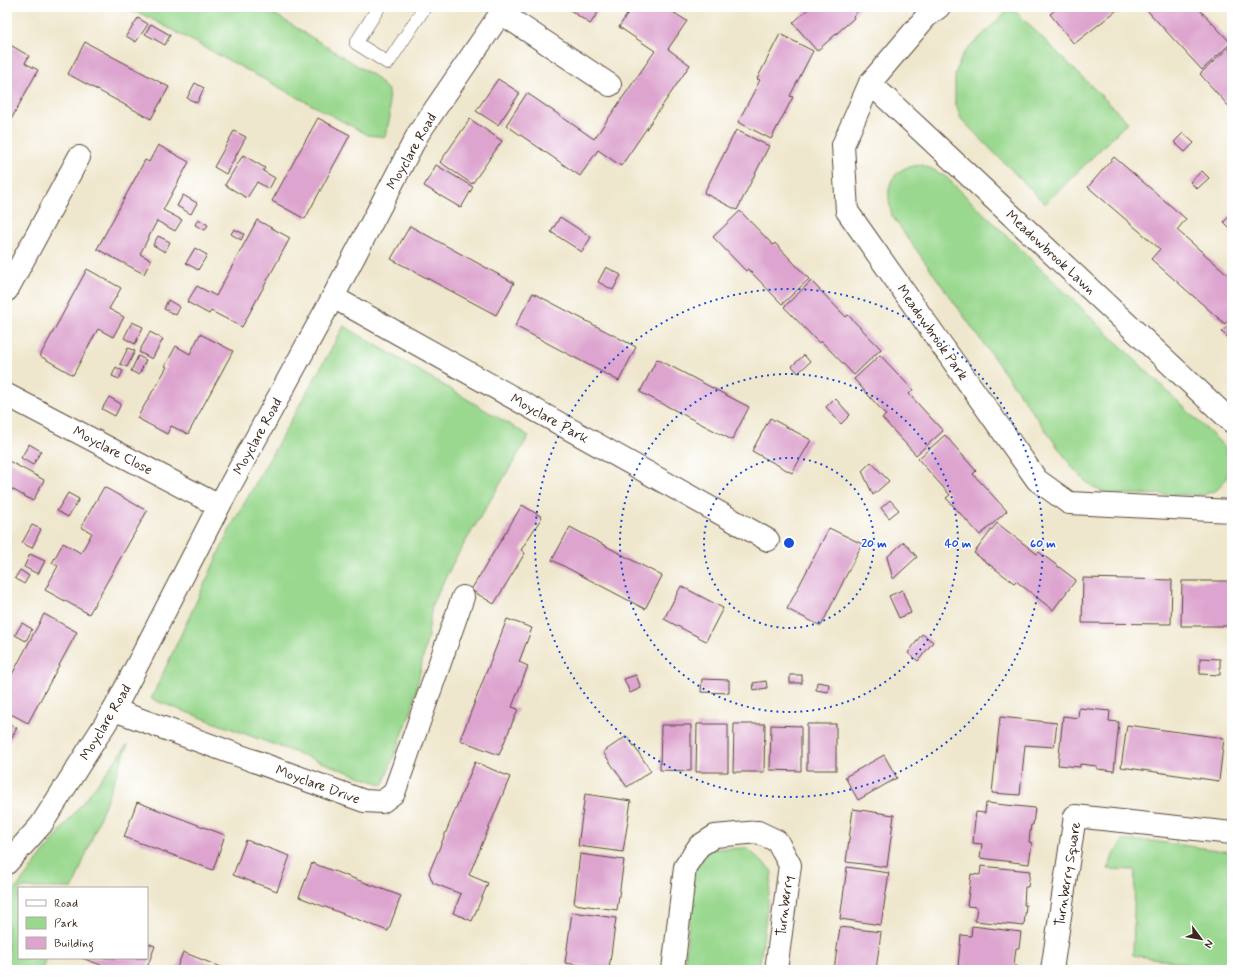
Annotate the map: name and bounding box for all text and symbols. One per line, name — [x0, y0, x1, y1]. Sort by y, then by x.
street label: Moyclare Road — [383, 110, 441, 193]
street label: Meadowbrook Lawn — [1002, 206, 1099, 299]
street label: Meadowbrook Park — [892, 281, 972, 384]
street label: Moyclare Park — [507, 390, 592, 448]
street label: Moyclare Road — [229, 395, 286, 478]
street label: Moyclare Close — [70, 422, 155, 479]
centre of rings — [782, 536, 796, 550]
text: 20 m — [861, 536, 887, 552]
text: 40 m — [945, 536, 972, 552]
text: 60 m — [1030, 536, 1056, 552]
street label: Moyclare Road — [76, 681, 136, 764]
street label: Moyclare Drive — [273, 761, 362, 809]
street label: Turnberry Square — [1051, 820, 1085, 928]
street label: Turnberry — [772, 875, 798, 937]
legend — [18, 887, 148, 959]
text: Road — [54, 896, 78, 912]
text: Park — [54, 916, 78, 932]
north arrow — [1181, 919, 1221, 959]
text: Building — [54, 936, 94, 953]
text: N — [1201, 937, 1217, 951]

